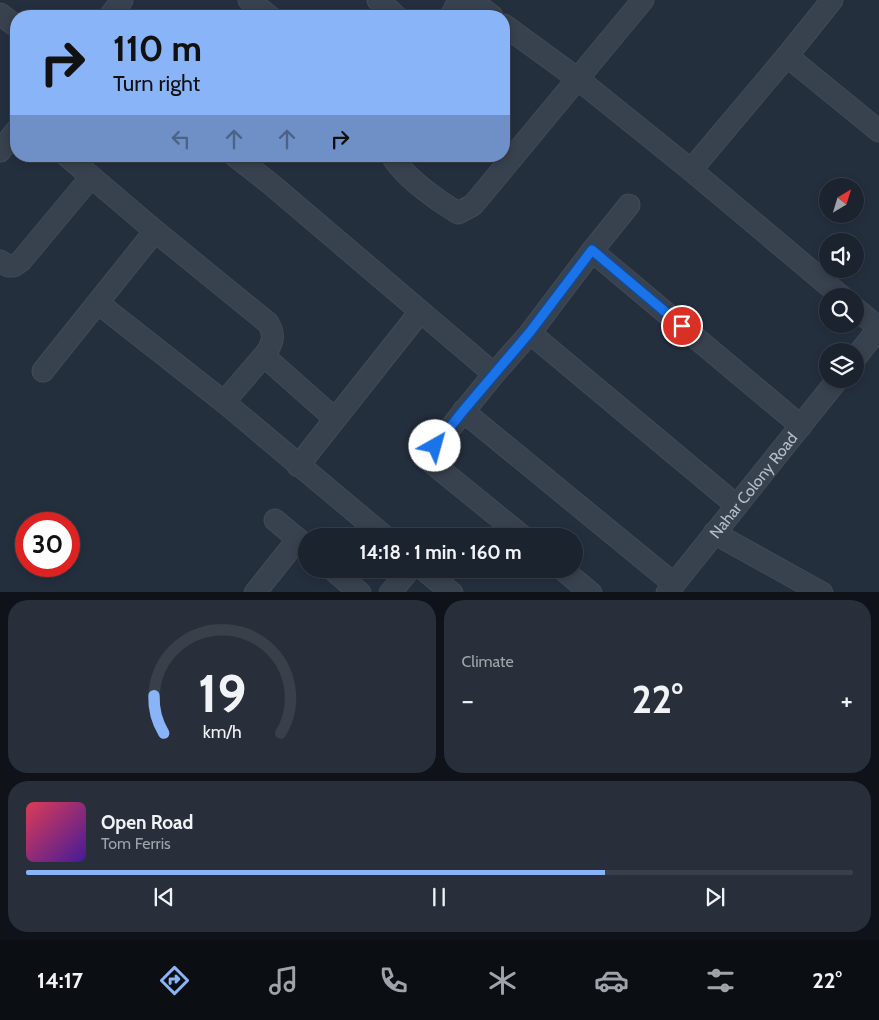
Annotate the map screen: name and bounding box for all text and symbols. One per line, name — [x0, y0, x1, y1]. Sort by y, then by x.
text: 110 m — [113, 27, 202, 70]
icon: right — [30, 30, 95, 95]
text: Turn right — [113, 70, 200, 97]
icon: left — [167, 125, 195, 153]
icon: ahead — [220, 125, 248, 153]
icon: ahead — [273, 125, 301, 153]
icon: right — [326, 125, 354, 153]
north arrow — [819, 178, 864, 222]
map controls — [819, 178, 864, 388]
button: sound — [819, 233, 864, 278]
button: search — [819, 288, 864, 333]
pin — [661, 305, 703, 347]
icon: arrive — [668, 312, 696, 340]
button: layers — [819, 343, 864, 388]
position arrow — [408, 419, 460, 471]
street label: Nahar Colony Road — [705, 428, 801, 542]
speed limit sign: 30 — [15, 512, 80, 577]
text: 14:18 · 1 min · 160 m — [359, 541, 522, 564]
text: Climate — [462, 652, 514, 671]
text: 19 — [198, 662, 246, 725]
text: 22° — [632, 676, 683, 723]
text: − — [462, 683, 474, 717]
text: + — [841, 683, 853, 717]
text: km/h — [202, 721, 241, 742]
text: Open Road — [101, 811, 193, 834]
text: Tom Ferris — [101, 834, 171, 853]
icon: previous — [150, 883, 178, 911]
icon: pause — [425, 883, 453, 911]
icon: next — [701, 883, 729, 911]
icon: directions — [157, 963, 192, 998]
icon: music — [266, 963, 301, 998]
icon: phone — [376, 963, 411, 998]
icon: climate — [485, 963, 520, 998]
icon: car — [594, 963, 629, 998]
icon: filters — [703, 963, 738, 998]
text: 14:17 — [37, 967, 83, 994]
text: 22° — [812, 967, 842, 994]

